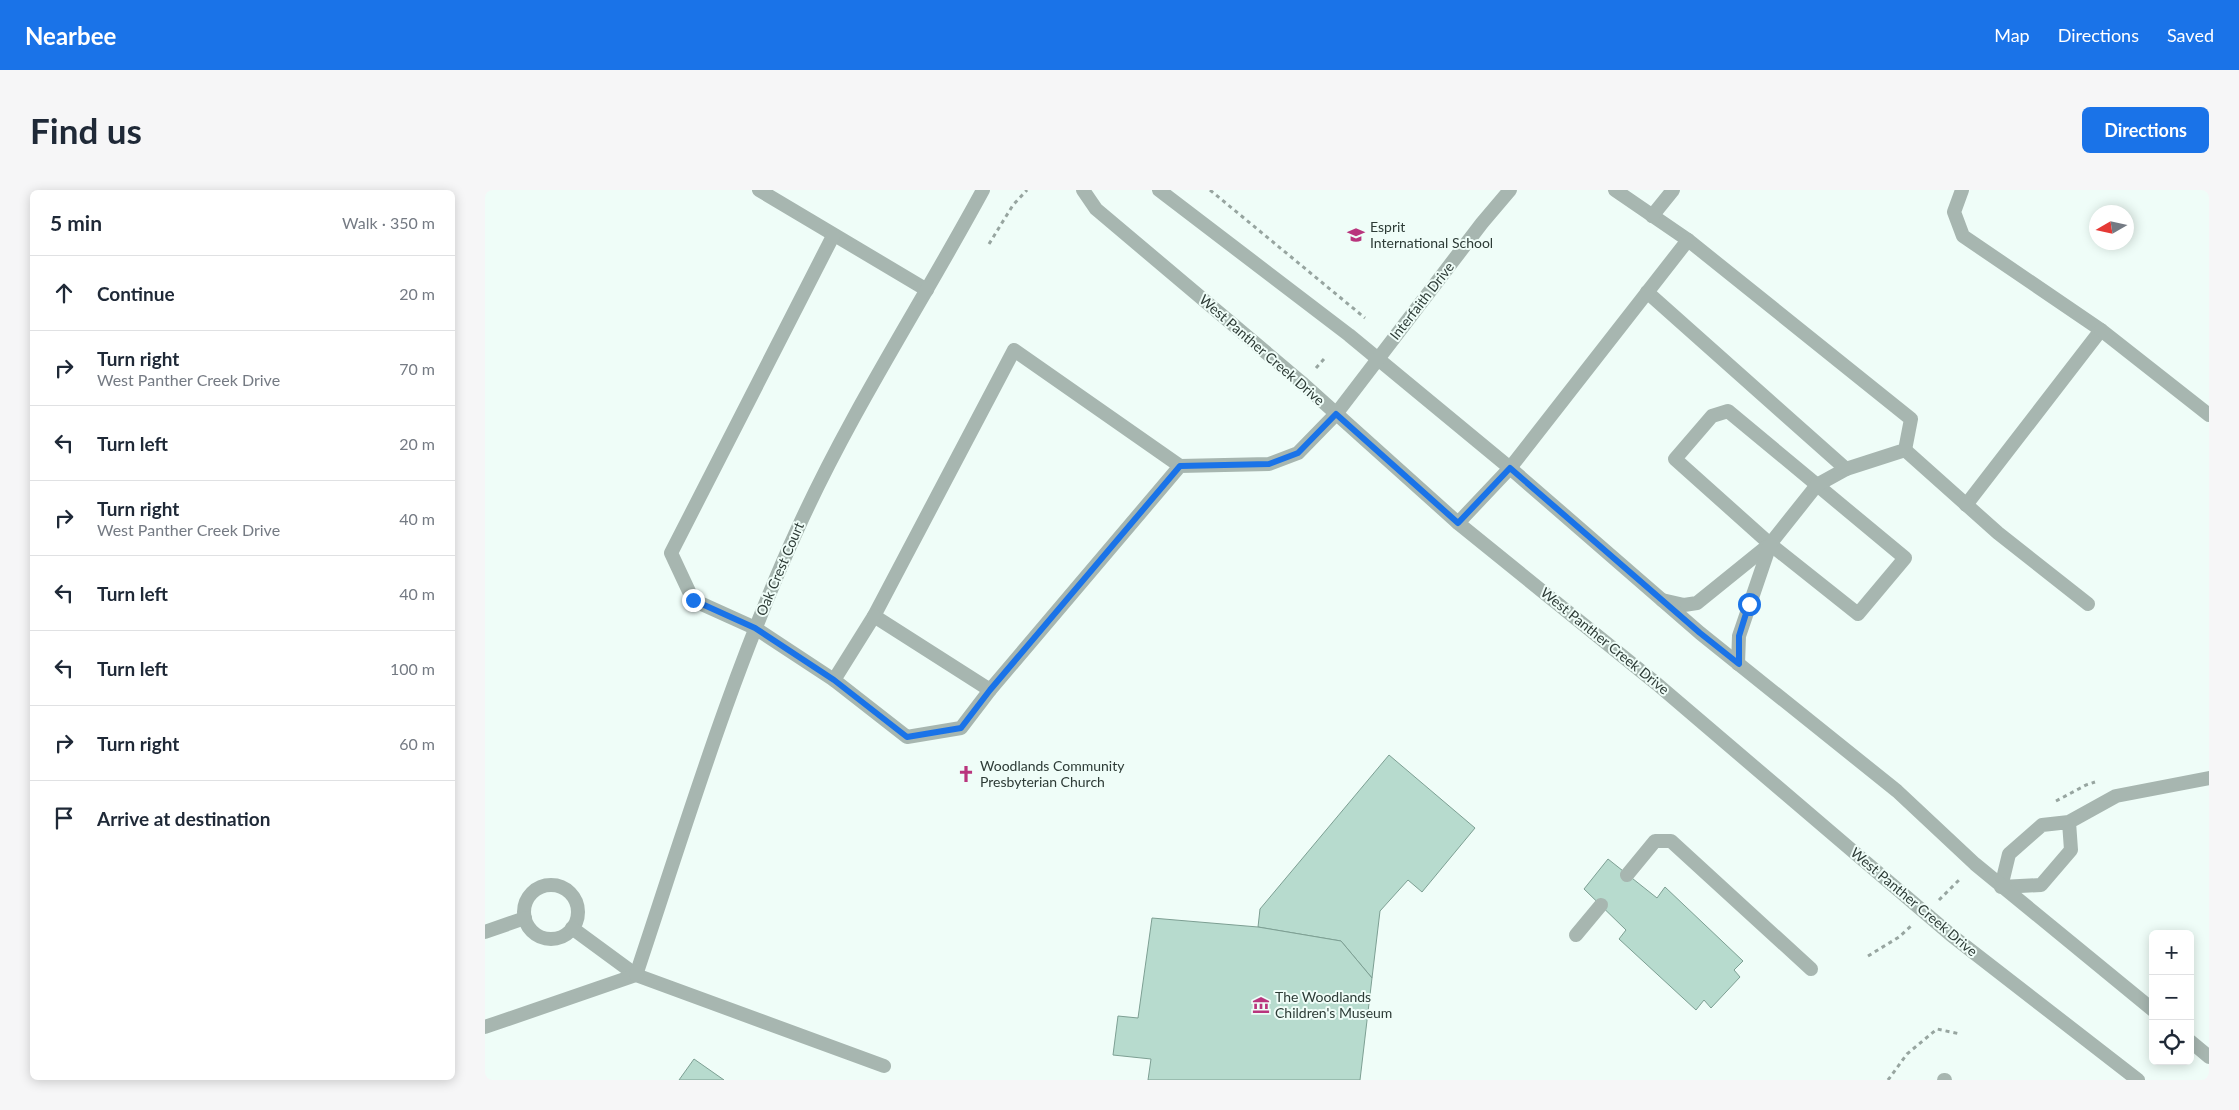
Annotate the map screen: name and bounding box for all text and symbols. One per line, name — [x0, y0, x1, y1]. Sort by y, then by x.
text: Nearbee — [25, 21, 116, 50]
text: Map — [1994, 24, 2030, 46]
text: Directions — [2058, 24, 2139, 46]
text: Saved — [2167, 24, 2214, 46]
button: Directions — [2082, 107, 2209, 153]
text: Find us — [30, 109, 142, 151]
north arrow — [2089, 205, 2134, 250]
text: 5 min — [50, 210, 102, 235]
text: Walk · 350 m — [342, 213, 435, 232]
place label: Esprit International School — [1370, 218, 1493, 251]
school or university icon: Esprit International School — [1346, 225, 1366, 245]
street label: Interfaith Drive — [1386, 258, 1457, 343]
icon: ahead — [50, 279, 78, 307]
text: Continue — [97, 282, 175, 305]
text: 20 m — [399, 284, 435, 303]
street label: West Panther Creek Drive — [1196, 291, 1328, 409]
text: Turn right — [97, 347, 179, 370]
icon: right — [50, 354, 78, 382]
text: 70 m — [399, 359, 435, 378]
text: West Panther Creek Drive — [97, 370, 280, 389]
icon: left — [50, 429, 78, 457]
text: Turn left — [97, 432, 168, 455]
text: 20 m — [399, 434, 435, 453]
text: Turn right — [97, 497, 179, 520]
icon: right — [50, 504, 78, 532]
text: 40 m — [399, 509, 435, 528]
street label: Oak Crest Court — [752, 519, 807, 618]
text: West Panther Creek Drive — [97, 520, 280, 539]
icon: left — [50, 579, 78, 607]
text: Turn left — [97, 582, 168, 605]
text: 40 m — [399, 584, 435, 603]
street label: West Panther Creek Drive — [1538, 584, 1673, 698]
route end — [682, 589, 705, 612]
route start — [1738, 593, 1761, 616]
icon: left — [50, 654, 78, 682]
text: Turn left — [97, 657, 168, 680]
text: 100 m — [390, 659, 435, 678]
icon: right — [50, 729, 78, 757]
text: Turn right — [97, 732, 179, 755]
text: 60 m — [399, 734, 435, 753]
place label: Woodlands Community Presbyterian Church — [980, 757, 1125, 790]
church icon: Woodlands Community Presbyterian Church — [956, 764, 976, 784]
icon: arrive — [50, 804, 78, 832]
text: Arrive at destination — [97, 807, 270, 830]
street label: West Panther Creek Drive — [1847, 844, 1981, 960]
map controls — [2149, 930, 2194, 1065]
button: + — [2149, 930, 2194, 975]
button: − — [2149, 975, 2194, 1020]
place label: The Woodlands Children's Museum — [1275, 988, 1392, 1021]
museum icon: The Woodlands Children's Museum — [1251, 995, 1271, 1015]
button: locate — [2149, 1020, 2194, 1065]

